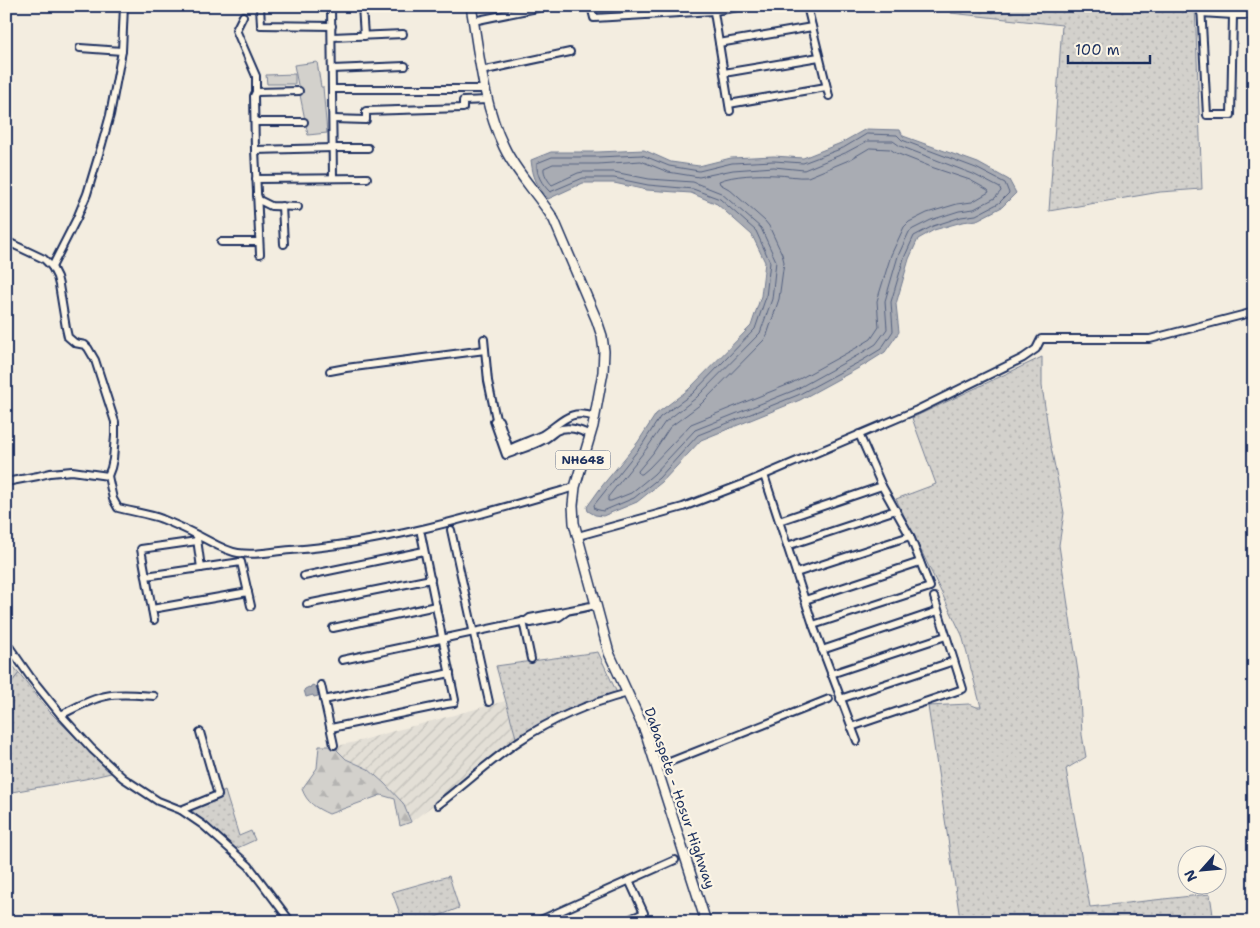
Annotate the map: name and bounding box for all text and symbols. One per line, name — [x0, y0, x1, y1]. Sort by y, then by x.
scale bar — [1068, 32, 1150, 64]
text: 100 m — [1075, 40, 1120, 60]
road number: NH648 — [556, 450, 610, 470]
street label: Dabaspete - Hosur Highway — [640, 705, 720, 891]
north arrow — [1178, 846, 1228, 896]
text: N — [1180, 867, 1201, 885]

